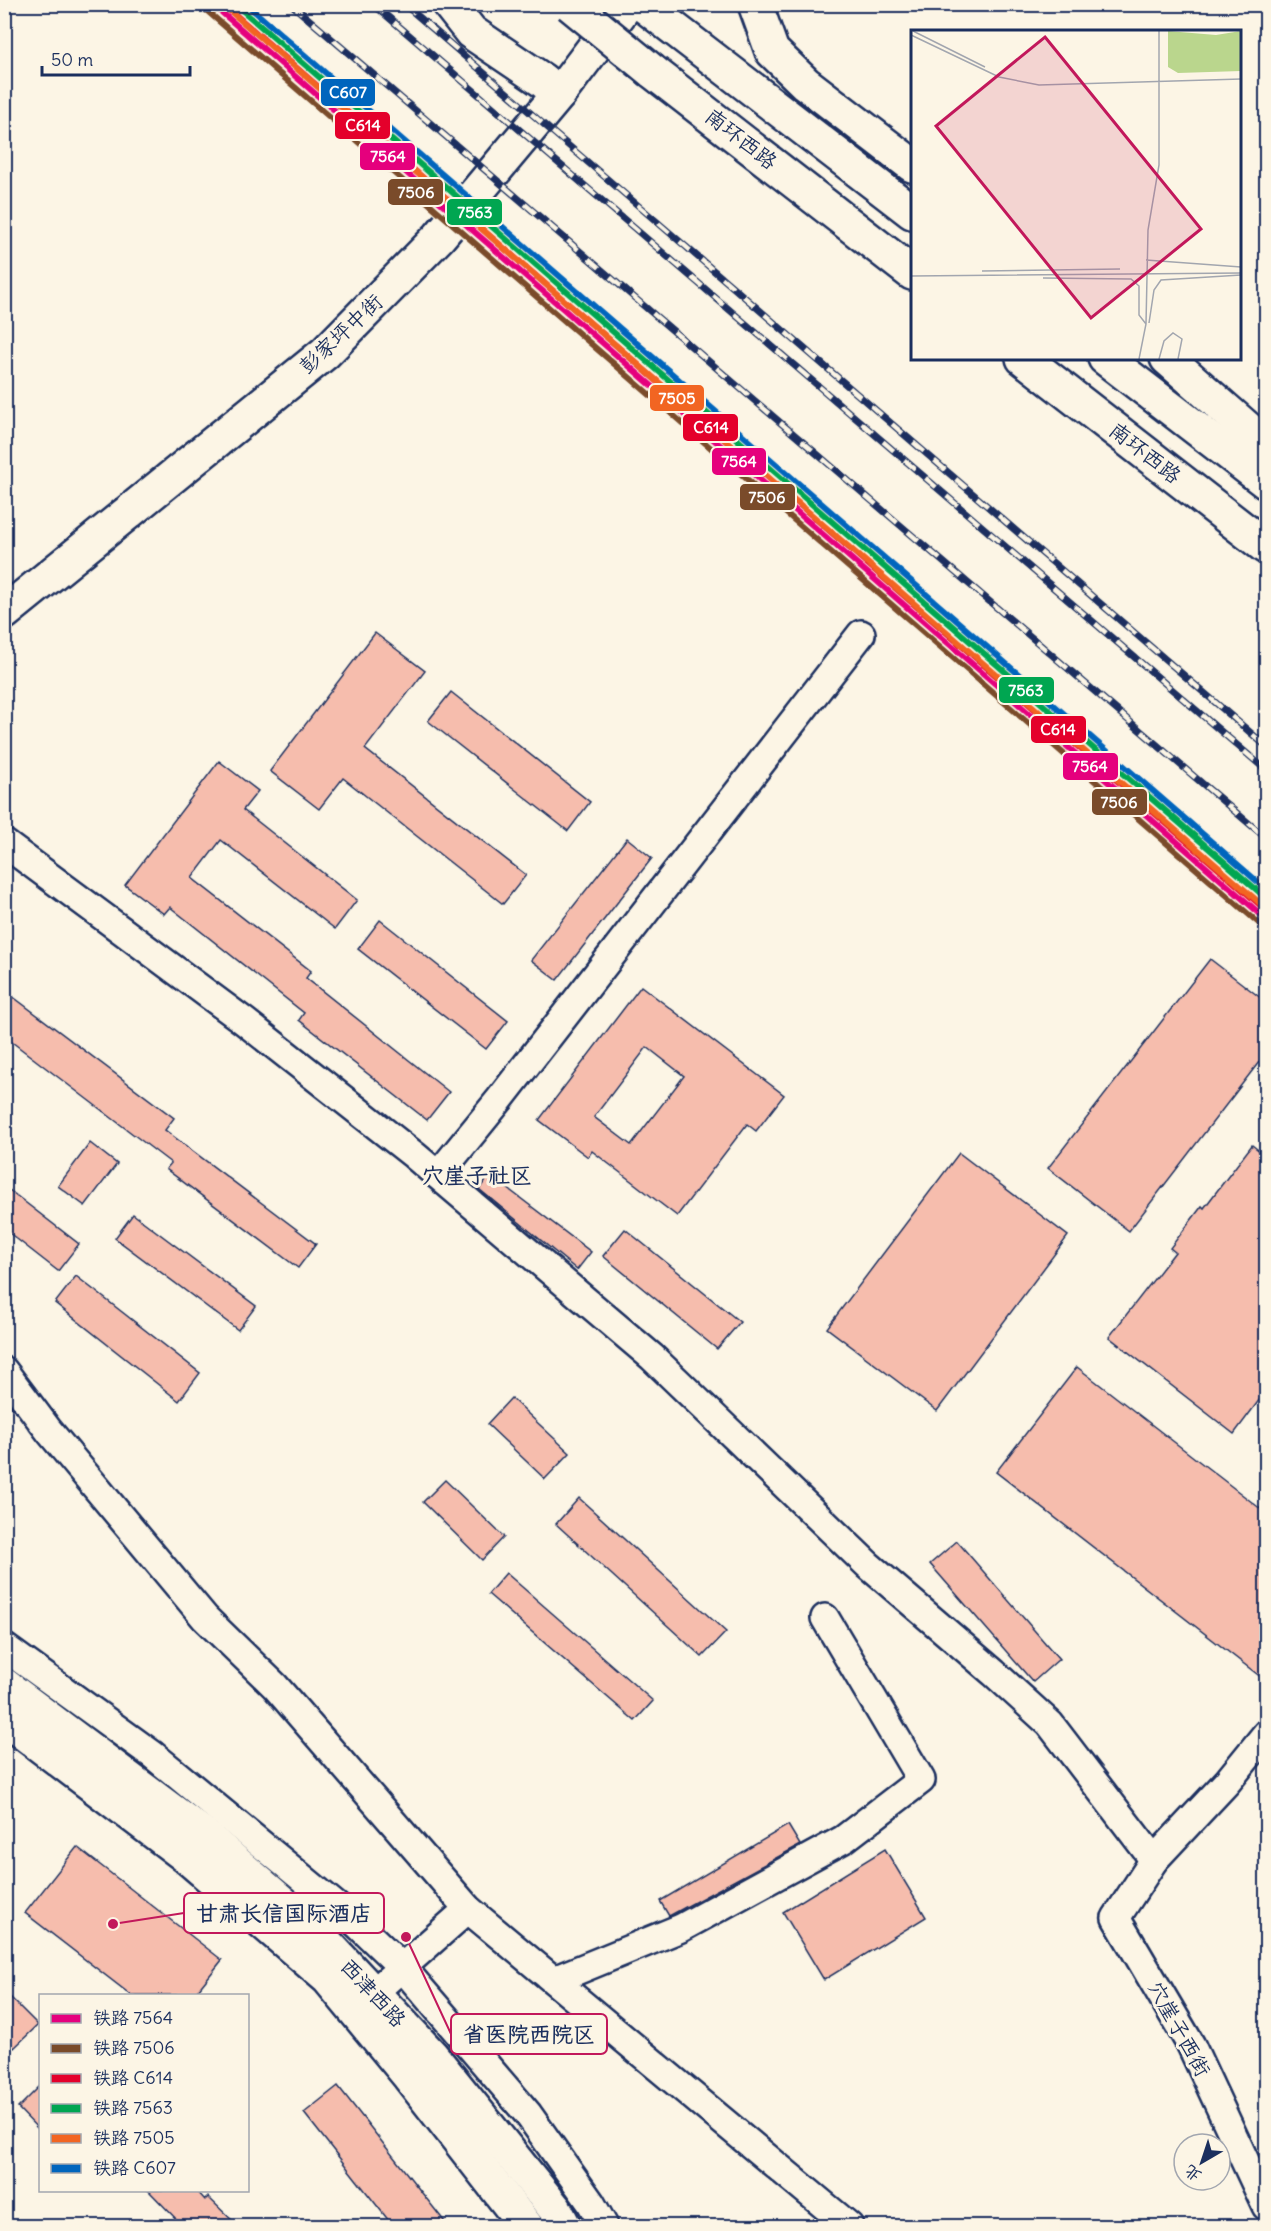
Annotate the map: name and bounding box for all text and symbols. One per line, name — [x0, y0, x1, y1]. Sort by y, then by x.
inset map — [911, 30, 1241, 360]
scale bar — [42, 39, 190, 77]
text: 50 m — [51, 48, 93, 71]
line badge: C607 — [320, 78, 376, 107]
text: C607 — [329, 82, 367, 102]
street label: 南环西路 — [700, 102, 783, 175]
line badge: C614 — [334, 111, 391, 140]
text: C614 — [345, 115, 381, 135]
line badge: 7564 — [359, 142, 416, 171]
text: 7564 — [370, 146, 406, 166]
line badge: 7506 — [387, 178, 444, 206]
text: 7506 — [398, 182, 434, 202]
line badge: 7563 — [446, 198, 503, 226]
text: 7563 — [457, 202, 493, 222]
street label: 彭家坪中街 — [293, 288, 388, 379]
line badge: 7505 — [649, 384, 705, 412]
text: 7505 — [659, 388, 695, 408]
line badge: C614 — [682, 413, 739, 442]
street label: 南环西路 — [1104, 416, 1187, 489]
text: C614 — [693, 417, 729, 437]
line badge: 7564 — [711, 447, 767, 476]
text: 7564 — [721, 451, 757, 471]
line badge: 7506 — [739, 483, 796, 511]
text: 7506 — [749, 487, 785, 507]
line badge: 7563 — [998, 676, 1055, 704]
text: 7563 — [1008, 680, 1044, 700]
line badge: C614 — [1030, 715, 1087, 744]
text: C614 — [1040, 719, 1076, 739]
line badge: 7564 — [1062, 752, 1119, 781]
text: 7564 — [1072, 756, 1108, 776]
line badge: 7506 — [1091, 788, 1148, 816]
text: 7506 — [1101, 792, 1137, 812]
district label: 穴崖子社区 — [422, 1161, 532, 1189]
callout: 甘肃长信国际酒店 — [184, 1893, 384, 1933]
text: 甘肃长信国际酒店 — [196, 1899, 372, 1927]
street label: 西津西路 — [335, 1953, 412, 2033]
street label: 穴崖子西街 — [1142, 1976, 1217, 2081]
legend — [39, 1994, 249, 2192]
text: 铁路 7564 — [93, 2006, 173, 2029]
callout: 省医院西院区 — [451, 2014, 607, 2054]
text: 省医院西院区 — [463, 2020, 595, 2048]
text: 铁路 7506 — [93, 2036, 175, 2059]
text: 铁路 C614 — [93, 2066, 173, 2089]
text: 铁路 7563 — [93, 2096, 173, 2119]
text: 铁路 7505 — [93, 2126, 175, 2149]
north arrow — [1172, 2132, 1232, 2192]
text: 铁路 C607 — [93, 2156, 176, 2179]
text: 北 — [1180, 2161, 1205, 2186]

